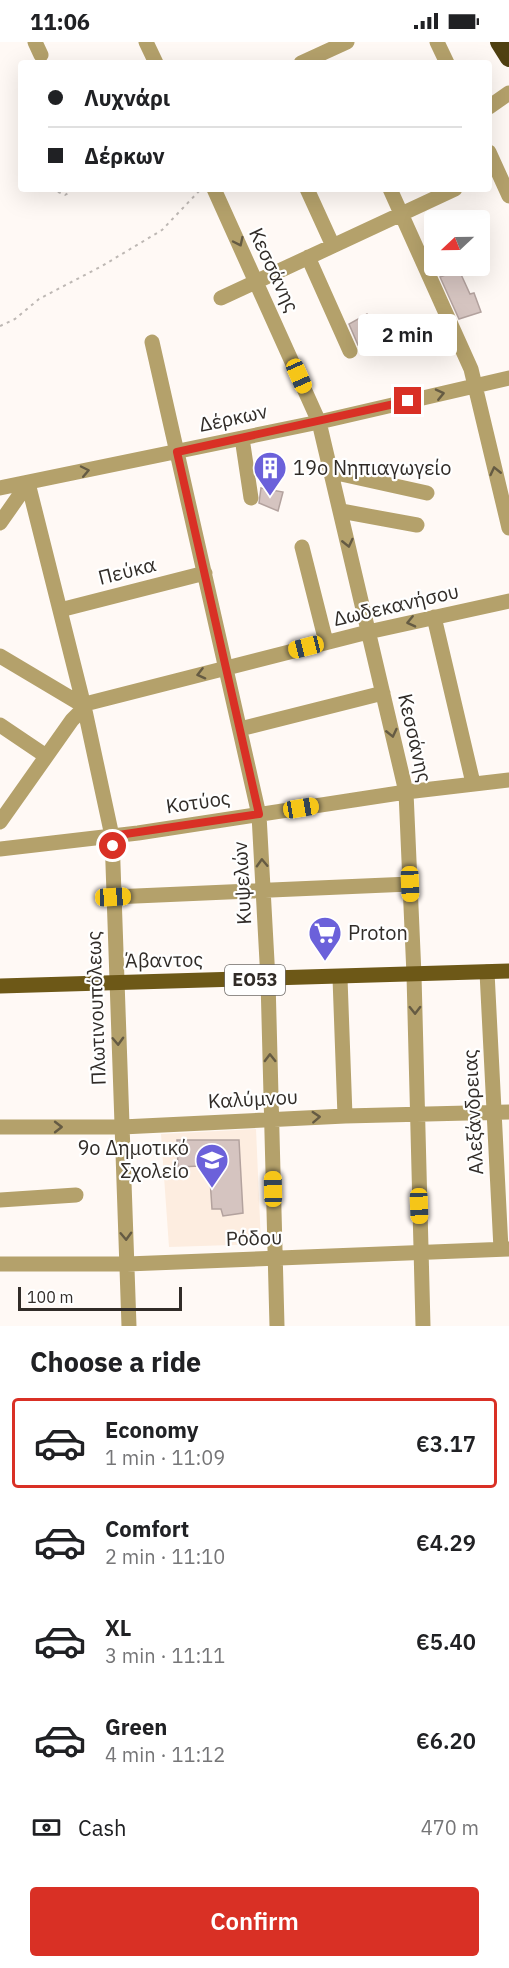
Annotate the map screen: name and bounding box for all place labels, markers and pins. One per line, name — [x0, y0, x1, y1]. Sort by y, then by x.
building icon: 19ο Νηπιαγωγείο — [252, 450, 288, 497]
place label: 19ο Νηπιαγωγείο — [293, 454, 451, 481]
supermarket icon: Proton — [307, 915, 343, 962]
place label: Proton — [348, 919, 408, 946]
place label: 9ο Δημοτικό Σχολείο — [77, 1134, 189, 1184]
school or university icon: 9ο Δημοτικό Σχολείο — [194, 1142, 230, 1189]

